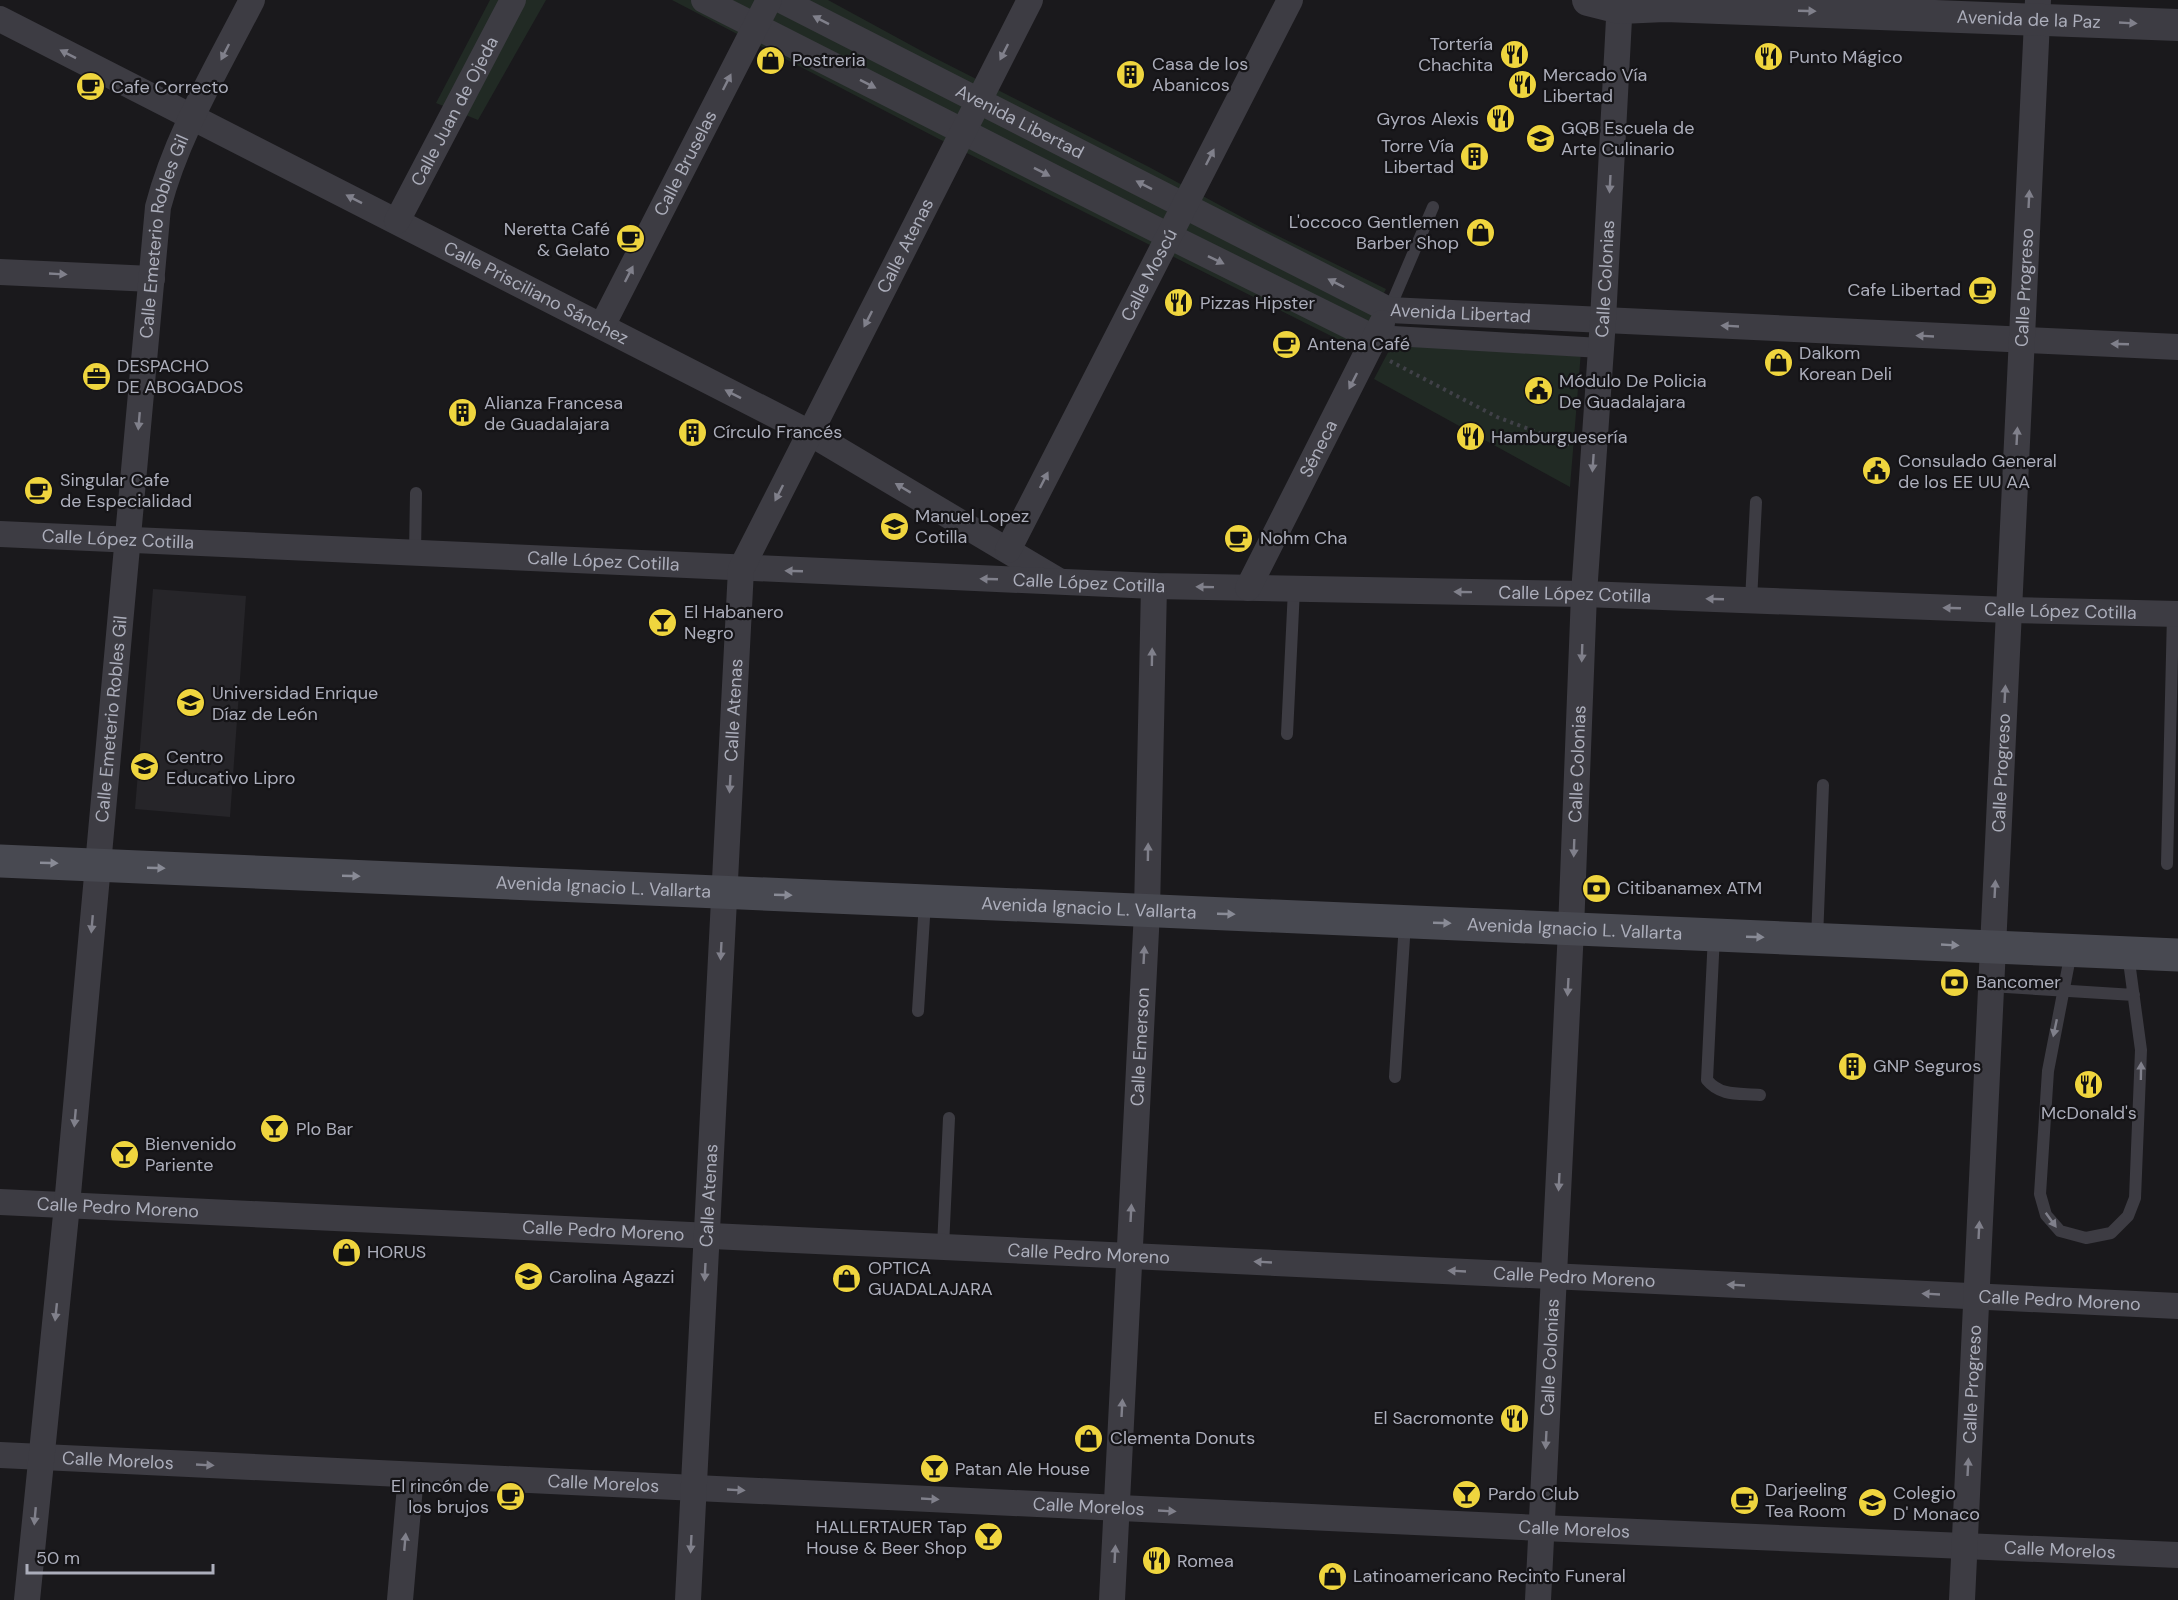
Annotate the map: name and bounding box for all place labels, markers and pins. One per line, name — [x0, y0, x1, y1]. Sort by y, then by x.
place label: Tortería Chachita — [1418, 32, 1493, 77]
restaurant icon: Tortería Chachita — [1498, 38, 1530, 70]
restaurant icon: Punto Mágico — [1752, 41, 1784, 73]
shop icon: Postreria — [755, 44, 787, 76]
place label: Punto Mágico — [1789, 45, 1903, 69]
place label: Postreria — [792, 48, 866, 72]
place label: Casa de los Abanicos — [1152, 52, 1248, 97]
building icon: Casa de los Abanicos — [1115, 58, 1147, 90]
place label: Mercado Vía Libertad — [1543, 63, 1647, 108]
restaurant icon: Mercado Vía Libertad — [1506, 69, 1538, 101]
cafe icon: Cafe Correcto — [74, 71, 106, 103]
place label: Cafe Correcto — [111, 75, 229, 99]
restaurant icon: Gyros Alexis — [1484, 103, 1516, 135]
place label: Gyros Alexis — [1376, 107, 1479, 131]
place label: GQB Escuela de Arte Culinario — [1561, 116, 1694, 161]
school or university icon: GQB Escuela de Arte Culinario — [1524, 122, 1556, 154]
place label: Torre Vía Libertad — [1381, 134, 1454, 179]
building icon: Torre Vía Libertad — [1459, 140, 1491, 172]
place label: L'occoco Gentlemen Barber Shop — [1289, 210, 1459, 255]
shop icon: L'occoco Gentlemen Barber Shop — [1464, 216, 1496, 248]
place label: Neretta Café & Gelato — [504, 217, 610, 262]
cafe icon: Neretta Café & Gelato — [615, 223, 647, 255]
cafe icon: Cafe Libertad — [1966, 274, 1998, 306]
place label: Cafe Libertad — [1847, 278, 1961, 302]
restaurant icon: Pizzas Hipster — [1163, 287, 1195, 319]
place label: Pizzas Hipster — [1200, 291, 1315, 315]
cafe icon: Antena Café — [1270, 328, 1302, 360]
place label: Antena Café — [1307, 332, 1410, 356]
place label: Dalkom Korean Deli — [1799, 341, 1892, 386]
shop icon: Dalkom Korean Deli — [1762, 347, 1794, 379]
place label: DESPACHO DE ABOGADOS — [117, 354, 243, 399]
office icon: DESPACHO DE ABOGADOS — [80, 360, 112, 392]
place label: Módulo De Policia De Guadalajara — [1559, 369, 1707, 414]
public building icon: Módulo De Policia De Guadalajara — [1522, 375, 1554, 407]
place label: Alianza Francesa de Guadalajara — [484, 391, 623, 436]
building icon: Alianza Francesa de Guadalajara — [447, 397, 479, 429]
building icon: Círculo Francés — [676, 416, 708, 448]
place label: Círculo Francés — [713, 420, 842, 444]
restaurant icon: Hamburguesería — [1454, 421, 1486, 453]
place label: Hamburguesería — [1491, 425, 1627, 449]
place label: Consulado General de los EE UU AA — [1898, 449, 2057, 494]
public building icon: Consulado General de los EE UU AA — [1861, 455, 1893, 487]
place label: Singular Cafe de Especialidad — [60, 468, 192, 513]
cafe icon: Singular Cafe de Especialidad — [23, 474, 55, 506]
place label: Manuel Lopez Cotilla — [915, 504, 1029, 549]
school or university icon: Manuel Lopez Cotilla — [878, 510, 910, 542]
cafe icon: Nohm Cha — [1223, 522, 1255, 554]
place label: Nohm Cha — [1260, 526, 1347, 550]
place label: El Habanero Negro — [684, 600, 784, 645]
bar icon: El Habanero Negro — [647, 606, 679, 638]
place label: Universidad Enrique Díaz de León — [212, 681, 378, 726]
school or university icon: Universidad Enrique Díaz de León — [175, 687, 207, 719]
place label: Centro Educativo Lipro — [166, 745, 296, 790]
school or university icon: Centro Educativo Lipro — [129, 751, 161, 783]
bank icon: Citibanamex ATM — [1580, 872, 1612, 904]
place label: Citibanamex ATM — [1617, 876, 1762, 900]
bank icon: Bancomer — [1939, 966, 1971, 998]
place label: Bancomer — [1976, 970, 2061, 994]
building icon: GNP Seguros — [1836, 1050, 1868, 1082]
place label: GNP Seguros — [1873, 1054, 1981, 1078]
restaurant icon: McDonald's — [2073, 1068, 2105, 1100]
place label: McDonald's — [2041, 1101, 2137, 1125]
bar icon: Plo Bar — [259, 1113, 291, 1145]
place label: Plo Bar — [296, 1117, 354, 1141]
place label: Bienvenido Pariente — [145, 1132, 236, 1177]
bar icon: Bienvenido Pariente — [108, 1138, 140, 1170]
shop icon: HORUS — [330, 1236, 362, 1268]
place label: HORUS — [367, 1240, 426, 1264]
place label: OPTICA GUADALAJARA — [868, 1256, 993, 1301]
school or university icon: Carolina Agazzi — [512, 1261, 544, 1293]
shop icon: OPTICA GUADALAJARA — [831, 1262, 863, 1294]
place label: Carolina Agazzi — [549, 1265, 675, 1289]
restaurant icon: El Sacromonte — [1499, 1402, 1531, 1434]
place label: El Sacromonte — [1373, 1406, 1494, 1430]
shop icon: Clementa Donuts — [1073, 1422, 1105, 1454]
place label: Clementa Donuts — [1110, 1426, 1255, 1450]
bar icon: Patan Ale House — [918, 1453, 950, 1485]
place label: Patan Ale House — [955, 1457, 1090, 1481]
place label: El rincón de los brujos — [391, 1474, 489, 1519]
bar icon: Pardo Club — [1451, 1478, 1483, 1510]
place label: Darjeeling Tea Room — [1765, 1478, 1847, 1523]
cafe icon: El rincón de los brujos — [494, 1480, 526, 1512]
place label: Colegio D' Monaco — [1893, 1481, 1980, 1526]
place label: Pardo Club — [1488, 1482, 1579, 1506]
cafe icon: Darjeeling Tea Room — [1728, 1484, 1760, 1516]
school or university icon: Colegio D' Monaco — [1856, 1487, 1888, 1519]
place label: HALLERTAUER Tap House & Beer Shop — [806, 1515, 967, 1560]
bar icon: HALLERTAUER Tap House & Beer Shop — [972, 1521, 1004, 1553]
restaurant icon: Romea — [1140, 1545, 1172, 1577]
place label: Romea — [1177, 1549, 1234, 1573]
shop icon: Latinoamericano Recinto Funeral — [1316, 1560, 1348, 1592]
place label: Latinoamericano Recinto Funeral — [1353, 1564, 1626, 1588]

